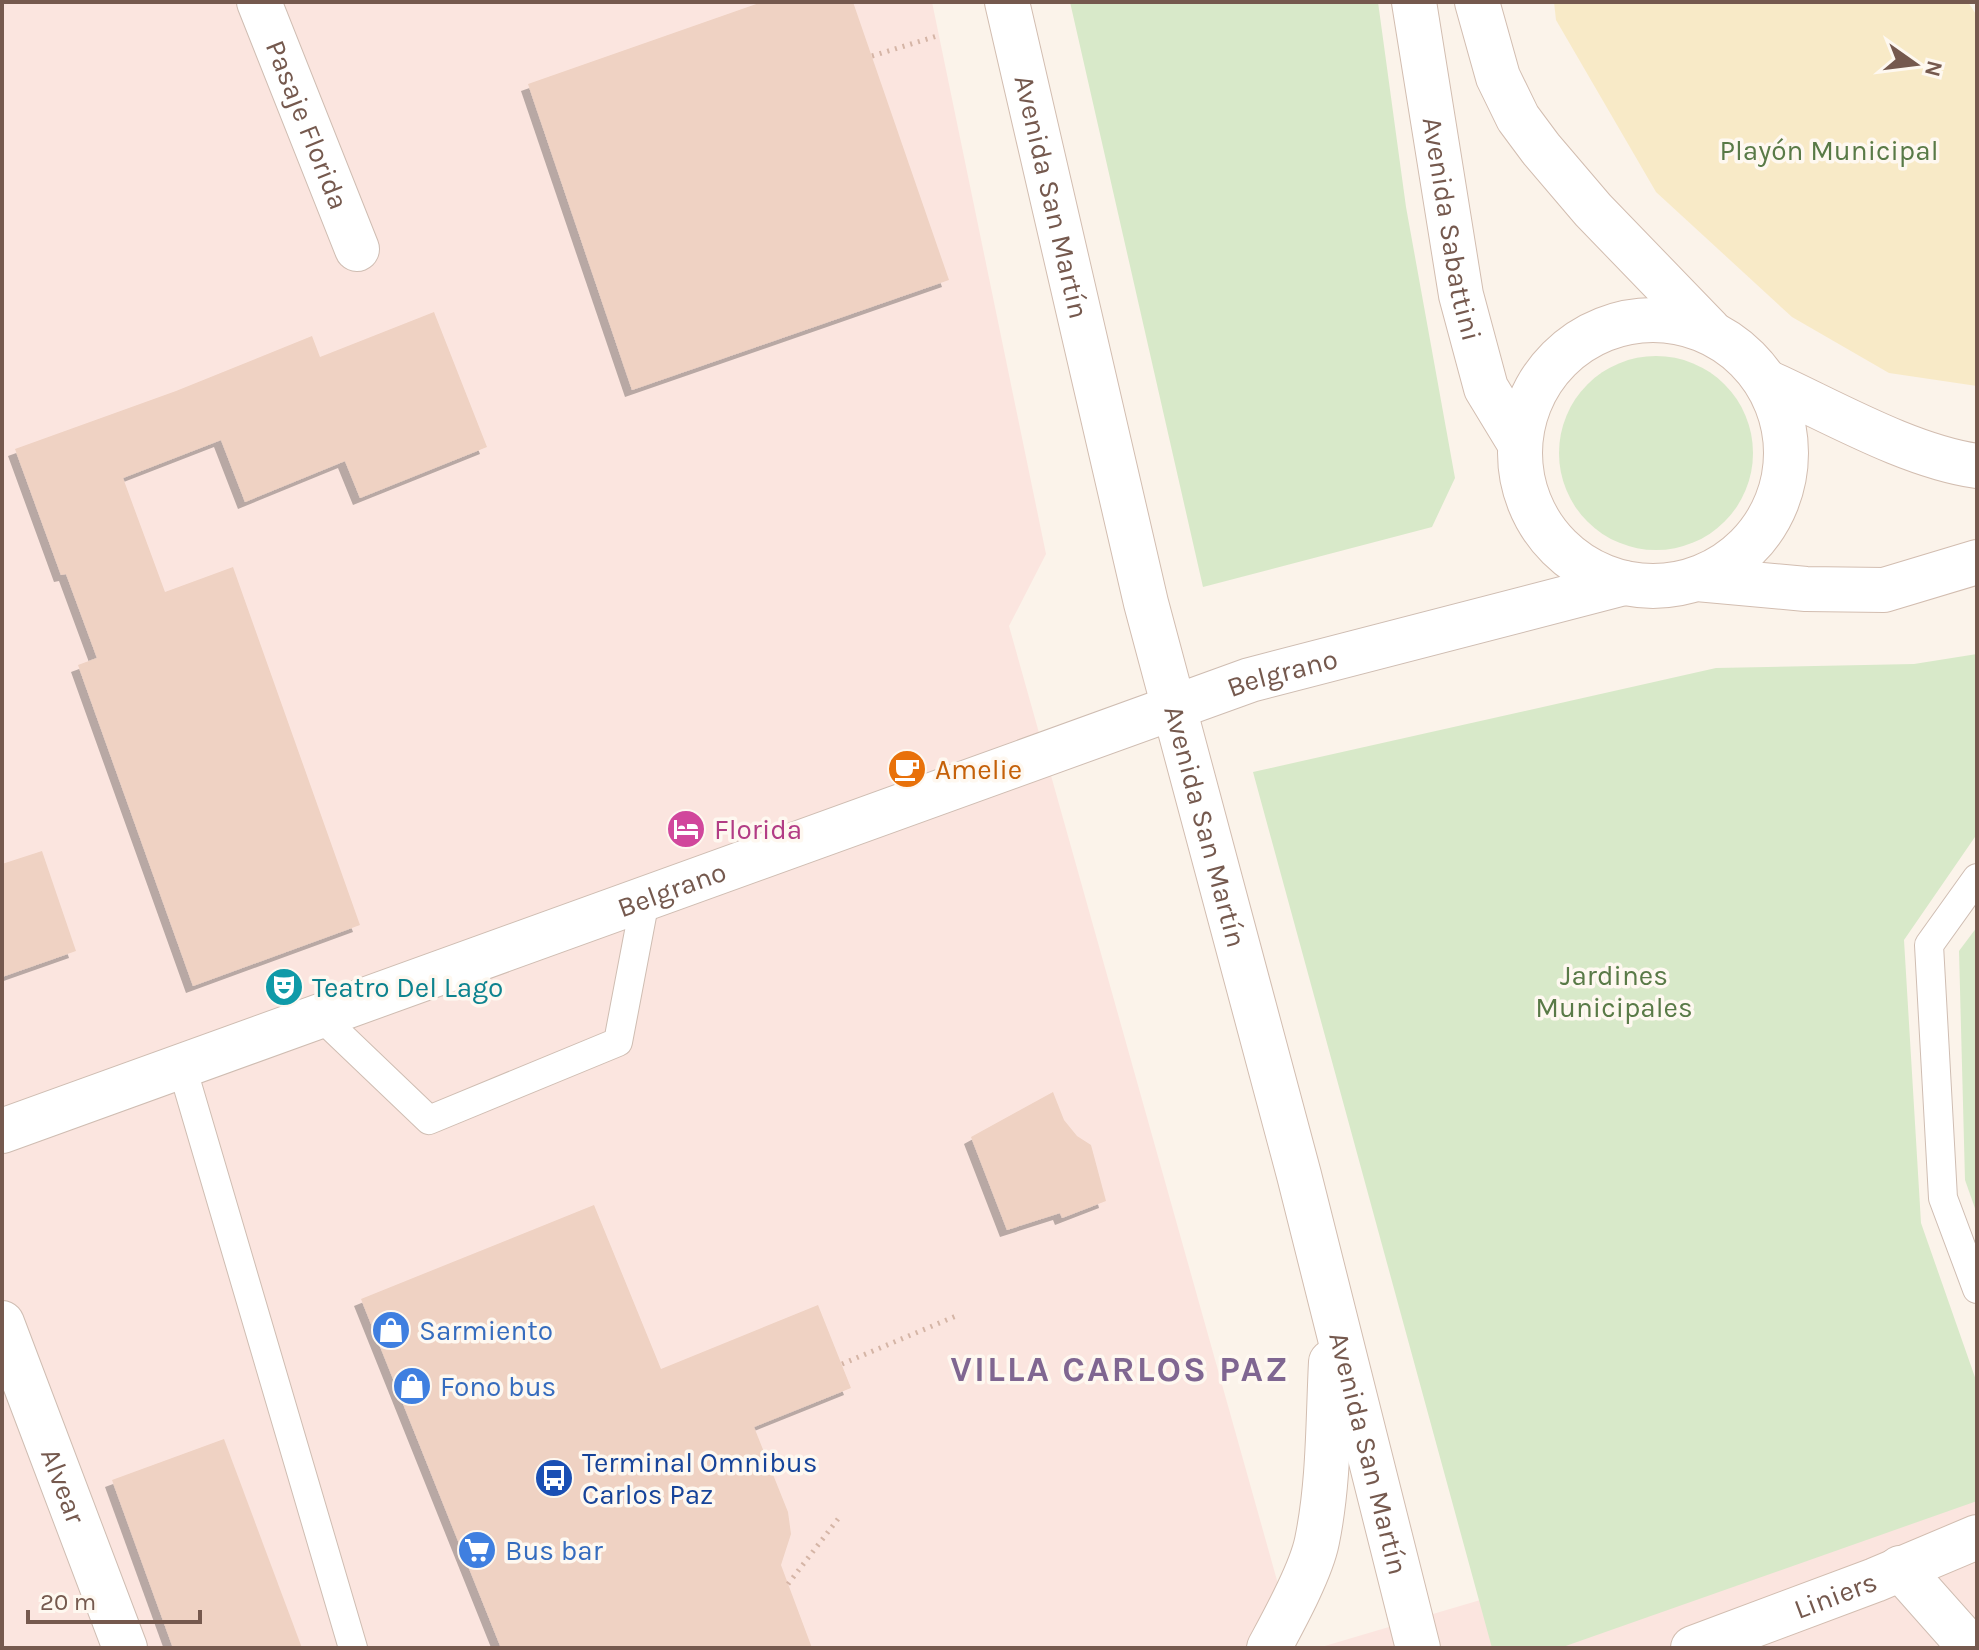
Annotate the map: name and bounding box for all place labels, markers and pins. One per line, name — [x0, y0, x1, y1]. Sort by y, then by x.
cafe icon: Amelie — [886, 748, 928, 790]
place label: Amelie — [935, 753, 1022, 786]
hotel icon: Florida — [665, 808, 707, 850]
place label: Florida — [714, 813, 802, 846]
theatre icon: Teatro Del Lago — [263, 966, 305, 1008]
place label: Teatro Del Lago — [312, 971, 503, 1004]
shop icon: Sarmiento — [370, 1309, 412, 1351]
place label: Sarmiento — [419, 1314, 553, 1347]
shop icon: Fono bus — [391, 1365, 433, 1407]
place label: Fono bus — [440, 1370, 556, 1403]
place label: Terminal Omnibus Carlos Paz — [582, 1446, 818, 1511]
bus stop icon: Terminal Omnibus Carlos Paz — [533, 1457, 575, 1499]
supermarket icon: Bus bar — [456, 1529, 498, 1571]
place label: Bus bar — [505, 1534, 604, 1567]

